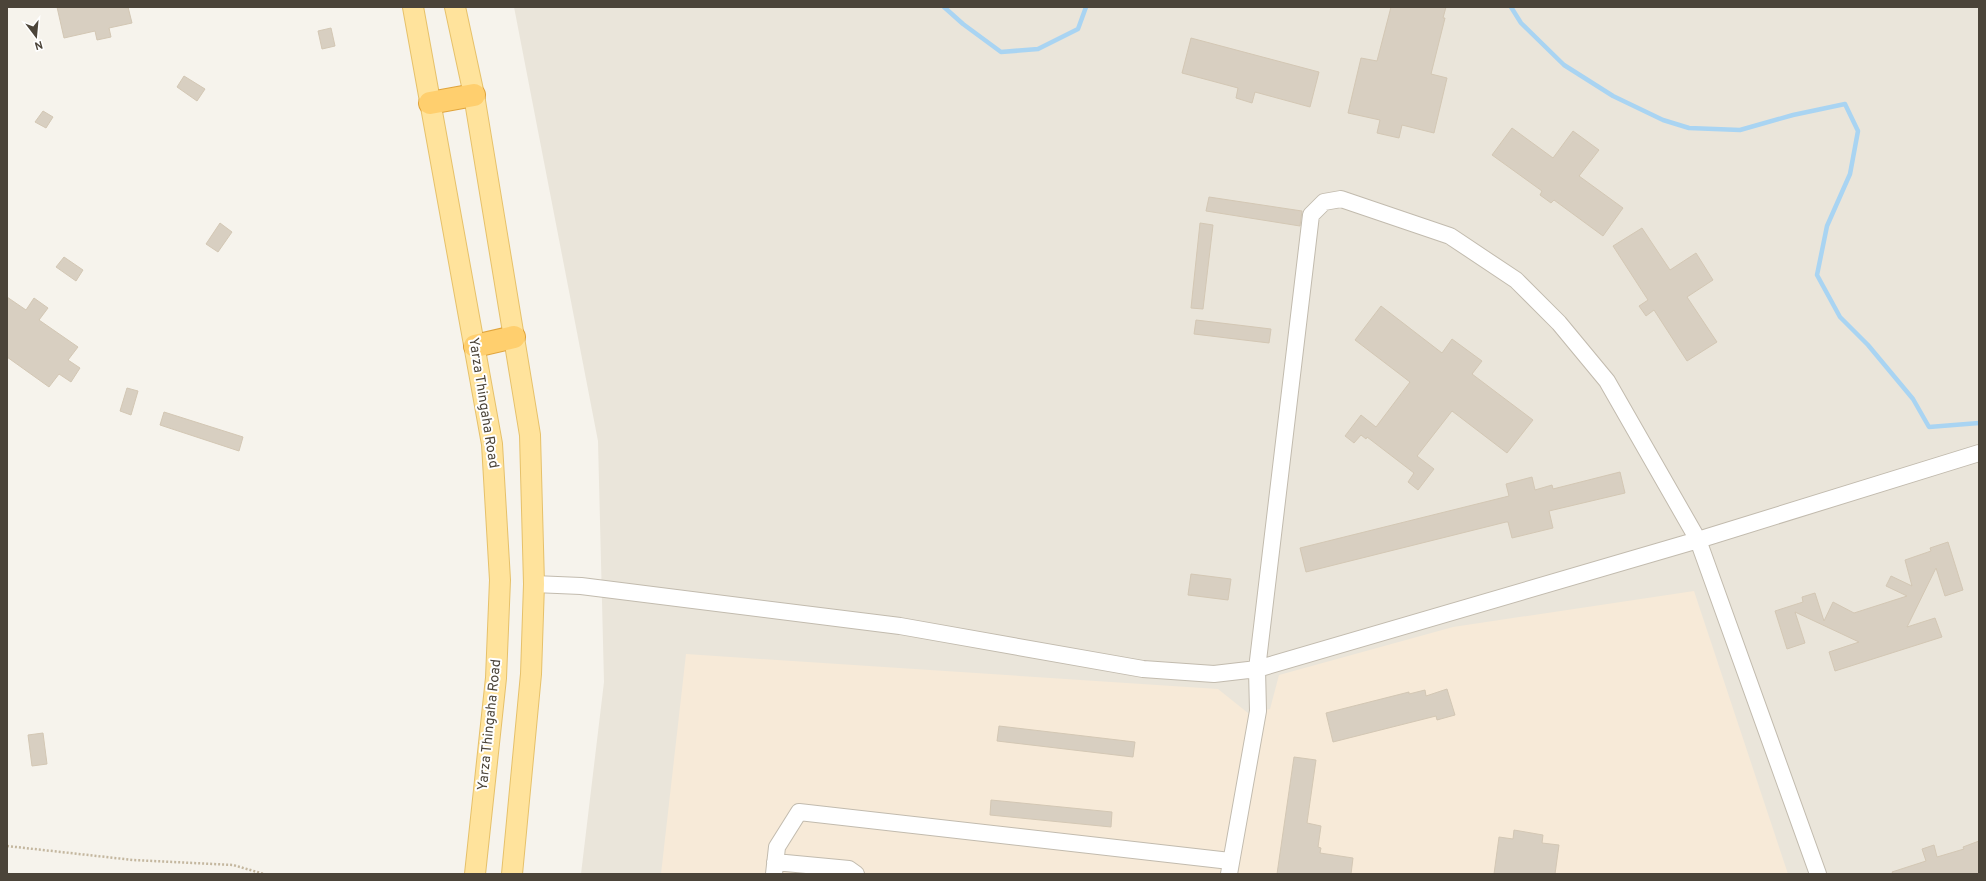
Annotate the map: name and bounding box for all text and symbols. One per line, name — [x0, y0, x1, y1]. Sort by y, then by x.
north arrow — [16, 16, 56, 56]
text: N — [33, 37, 44, 52]
street label: Yarza Thingaha Road — [464, 336, 502, 470]
street label: Yarza Thingaha Road — [475, 658, 505, 792]

